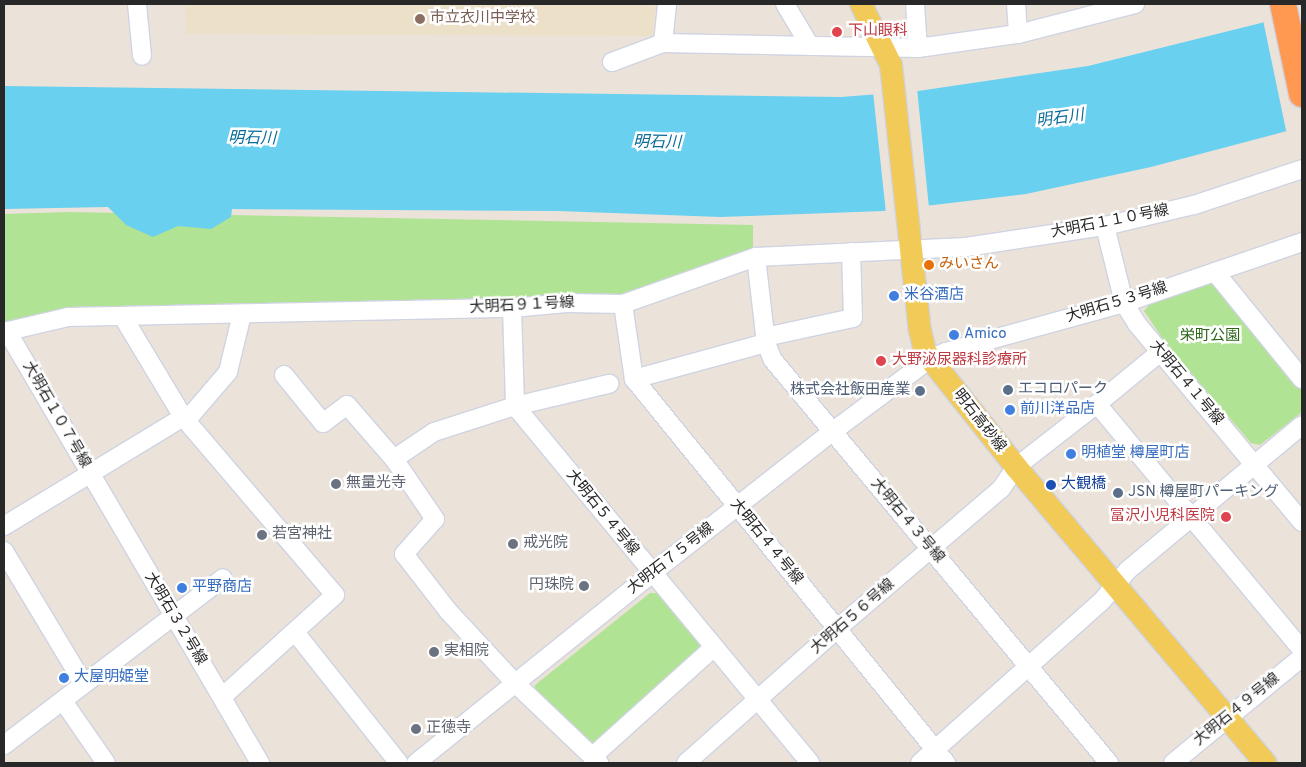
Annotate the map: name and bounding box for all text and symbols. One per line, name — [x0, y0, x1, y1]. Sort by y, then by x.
place label: 市立衣川中学校 — [430, 10, 535, 28]
marker: 市立衣川中学校 — [414, 13, 426, 25]
place label: 下山眼科 — [848, 23, 908, 41]
marker: 下山眼科 — [830, 25, 844, 39]
water label: 明石川 — [1035, 106, 1085, 132]
water label: 明石川 — [228, 129, 276, 149]
water label: 明石川 — [633, 133, 681, 153]
street label: 大明石１１０号線 — [1049, 202, 1171, 242]
place label: みいさん — [939, 256, 999, 274]
marker: みいさん — [923, 259, 935, 271]
street label: 大明石５３号線 — [1064, 279, 1170, 327]
place label: 米谷酒店 — [904, 287, 964, 305]
marker: 米谷酒店 — [888, 290, 900, 302]
street label: 大明石９１号線 — [469, 294, 575, 318]
place label: Amico — [964, 326, 1007, 344]
park label: 栄町公園 — [1180, 328, 1240, 346]
marker: Amico — [948, 329, 960, 341]
street label: 大明石４１号線 — [1145, 337, 1227, 429]
place label: 大野泌尿器科診療所 — [892, 352, 1027, 370]
marker: 大野泌尿器科診療所 — [874, 354, 888, 368]
street label: 大明石１０７号線 — [18, 359, 94, 471]
place label: エコロパーク — [1018, 381, 1108, 399]
place label: 株式会社飯田産業 — [790, 382, 910, 400]
marker: エコロパーク — [1002, 384, 1014, 396]
marker: 株式会社飯田産業 — [914, 385, 926, 397]
street label: 明石高砂線 — [949, 386, 1009, 456]
place label: 前川洋品店 — [1020, 401, 1095, 419]
marker: 前川洋品店 — [1004, 404, 1016, 416]
place label: 明植堂 樽屋町店 — [1081, 445, 1190, 463]
marker: 明植堂 樽屋町店 — [1065, 448, 1077, 460]
street label: 大明石５４号線 — [562, 467, 642, 559]
place label: 無量光寺 — [346, 475, 406, 493]
street label: 大明石４３号線 — [866, 475, 948, 567]
place label: 大観橋 — [1061, 476, 1106, 494]
marker: 無量光寺 — [330, 478, 342, 490]
marker: 大観橋 — [1045, 479, 1057, 491]
place label: JSN 樽屋町パーキング — [1128, 484, 1279, 502]
marker: JSN 樽屋町パーキング — [1112, 487, 1124, 499]
street label: 大明石４４号線 — [726, 496, 806, 588]
place label: 冨沢小児科医院 — [1110, 508, 1215, 526]
marker: 冨沢小児科医院 — [1219, 510, 1233, 524]
street label: 大明石７５号線 — [624, 520, 718, 598]
place label: 若宮神社 — [272, 526, 332, 544]
marker: 若宮神社 — [256, 529, 268, 541]
place label: 戒光院 — [523, 535, 568, 553]
marker: 戒光院 — [507, 538, 519, 550]
street label: 大明石３２号線 — [140, 569, 210, 669]
street label: 大明石５６号線 — [807, 576, 899, 658]
place label: 円珠院 — [529, 577, 574, 595]
place label: 平野商店 — [192, 579, 252, 597]
marker: 円珠院 — [578, 580, 590, 592]
marker: 平野商店 — [176, 582, 188, 594]
place label: 実相院 — [444, 643, 489, 661]
marker: 実相院 — [428, 646, 440, 658]
place label: 大屋明姫堂 — [74, 669, 149, 687]
street label: 大明石４９号線 — [1191, 670, 1283, 750]
marker: 大屋明姫堂 — [58, 672, 70, 684]
place label: 正徳寺 — [426, 720, 471, 738]
marker: 正徳寺 — [410, 723, 422, 735]

